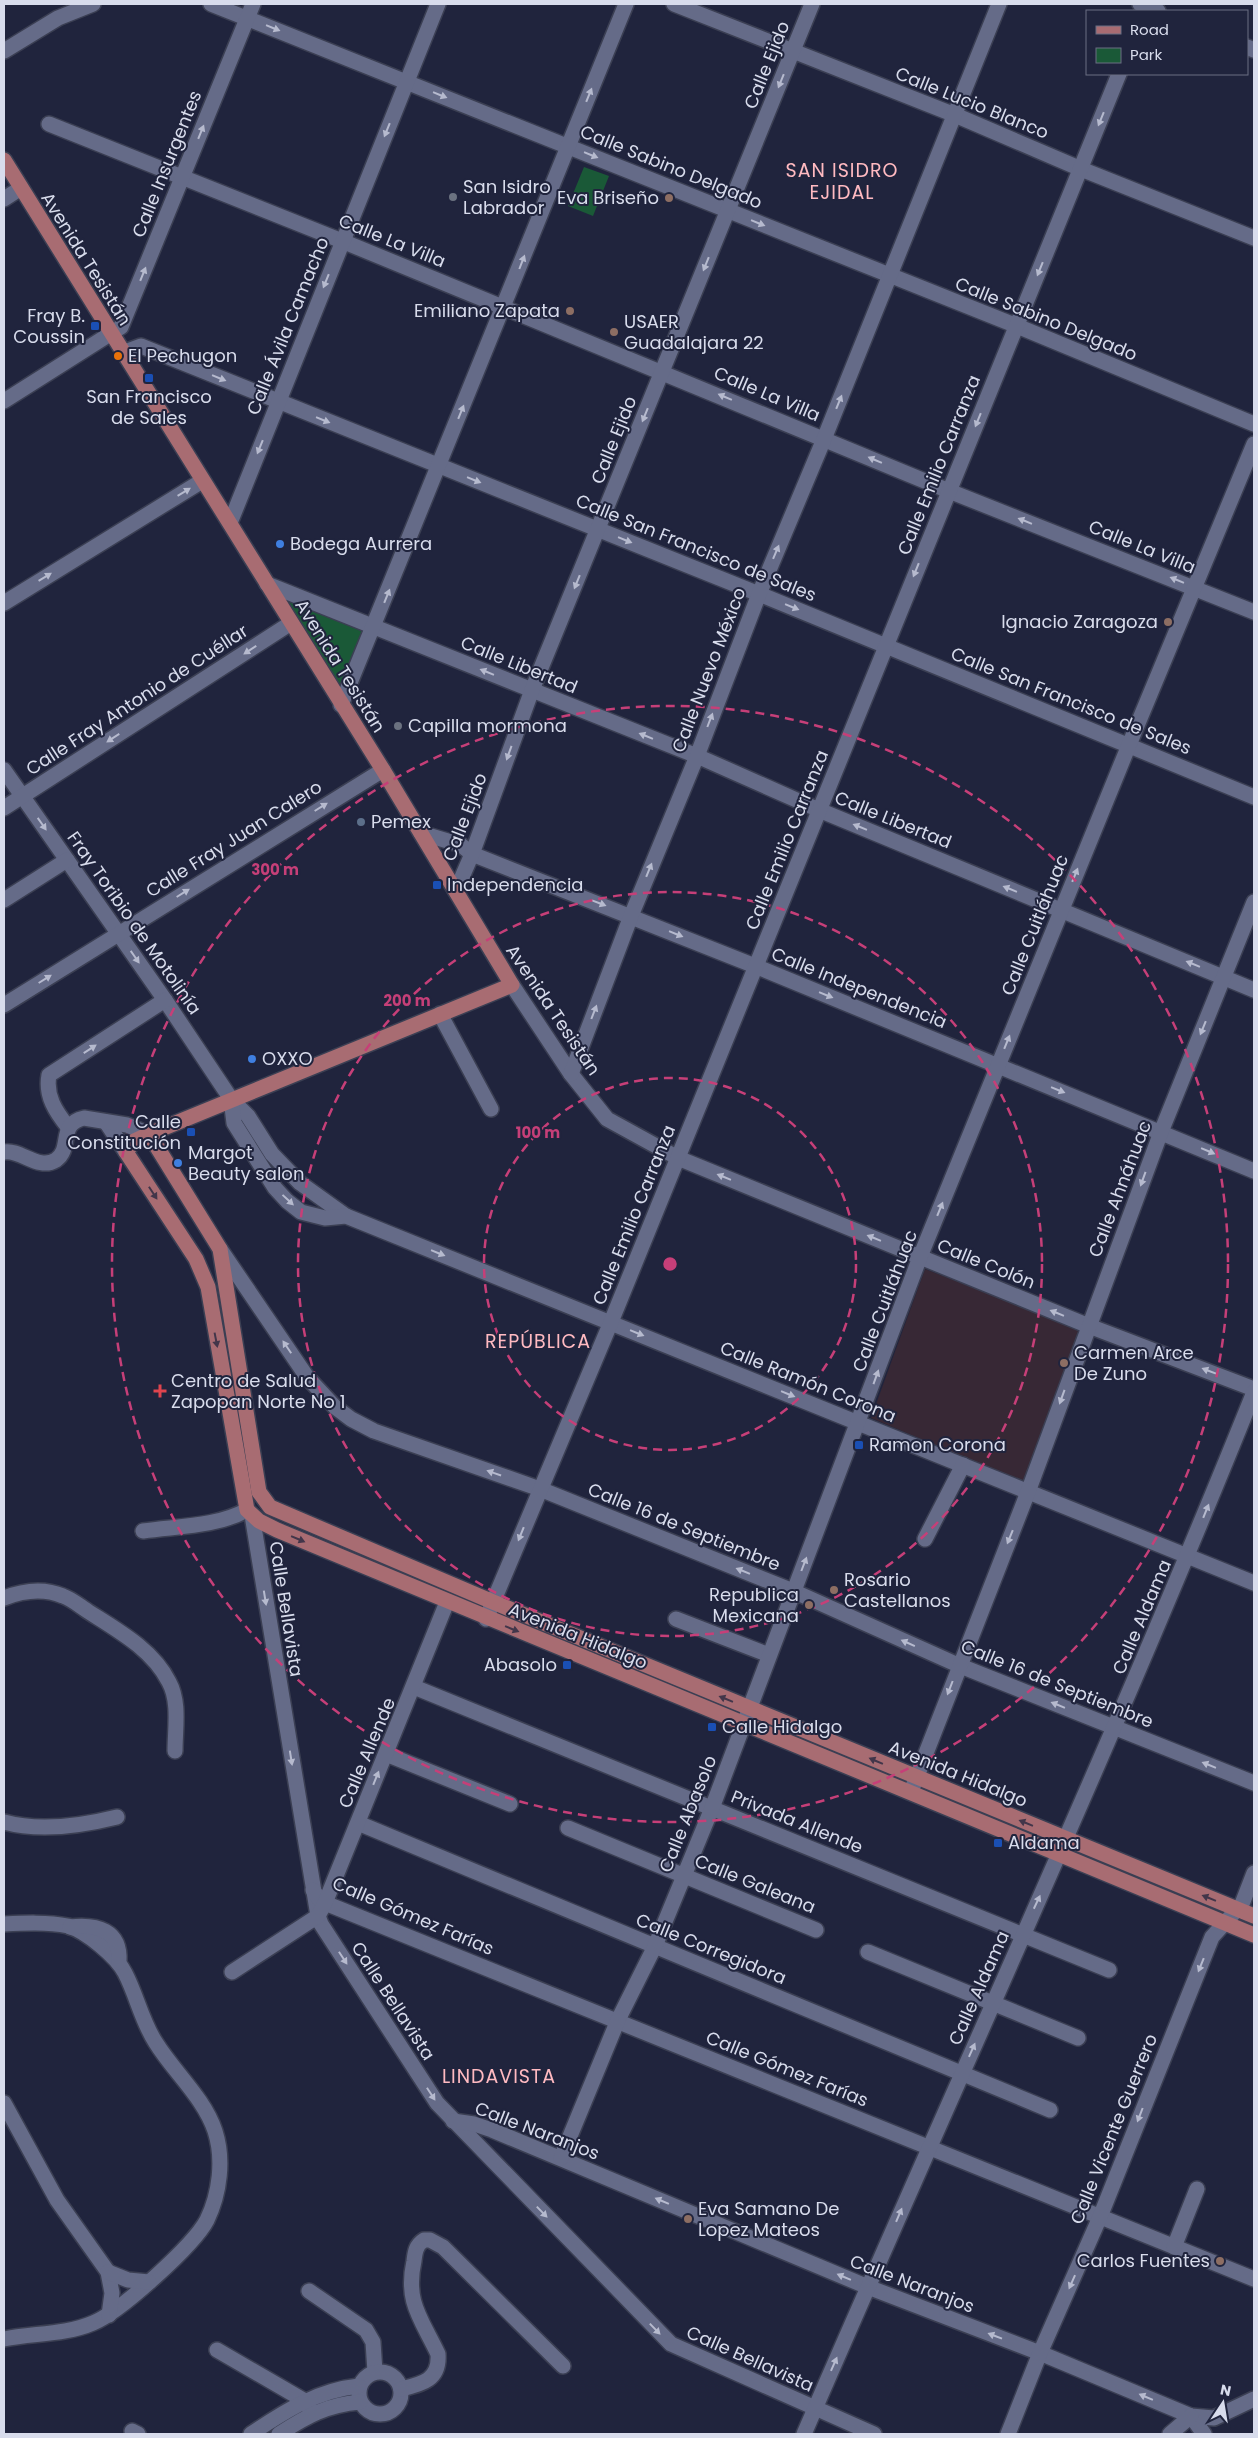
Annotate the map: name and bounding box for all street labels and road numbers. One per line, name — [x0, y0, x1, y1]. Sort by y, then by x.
street label: Calle Ejido — [738, 17, 795, 112]
street label: Calle Lucio Blanco — [892, 60, 1053, 145]
street label: Calle Insurgentes — [126, 87, 207, 241]
street label: Calle Sabino Delgado — [576, 119, 766, 215]
street label: Avenida Tesistán — [35, 187, 138, 330]
street label: Calle La Villa — [335, 208, 449, 273]
street label: Calle Ávila Camacho — [240, 233, 335, 418]
street label: Calle Sabino Delgado — [951, 271, 1141, 367]
street label: Calle La Villa — [710, 360, 824, 427]
street label: Calle Emilio Carranza — [891, 371, 986, 558]
street label: Calle Ejido — [585, 392, 642, 487]
street label: Calle San Francisco de Sales — [572, 488, 820, 607]
street label: Calle La Villa — [1085, 514, 1199, 579]
street label: Calle Nuevo México — [666, 584, 752, 756]
street label: Avenida Tesistán — [289, 594, 392, 737]
street label: Calle Fray Antonio de Cuéllar — [21, 618, 253, 781]
street label: Calle Libertad — [457, 630, 581, 699]
street label: Calle San Francisco de Sales — [947, 641, 1195, 760]
street label: Calle Emilio Carranza — [739, 746, 834, 933]
street label: Calle Ejido — [436, 769, 493, 865]
street label: Calle Fray Juan Calero — [141, 774, 327, 903]
street label: Calle Libertad — [831, 785, 955, 854]
street label: Fray Toribio de Motolinía — [62, 826, 207, 1019]
street label: Calle Cuitláhuac — [995, 851, 1074, 999]
street label: Avenida Tesistán — [500, 939, 607, 1080]
street label: Calle Independencia — [768, 941, 951, 1034]
street label: Calle Ahnáhuac — [1082, 1117, 1157, 1261]
street label: Calle Emilio Carranza — [586, 1121, 681, 1308]
street label: Calle Cuitláhuac — [846, 1226, 923, 1375]
street label: Calle Colón — [933, 1233, 1039, 1295]
street label: Calle Ramón Corona — [716, 1335, 900, 1428]
street label: Calle 16 de Septiembre — [584, 1476, 784, 1577]
street label: Calle Bellavista — [263, 1539, 310, 1678]
street label: Calle Aldama — [1106, 1556, 1177, 1678]
street label: Avenida Hidalgo — [505, 1596, 651, 1675]
street label: Calle 16 de Septiembre — [957, 1633, 1157, 1734]
street label: Calle Allende — [332, 1694, 401, 1812]
street label: Avenida Hidalgo — [885, 1734, 1031, 1813]
street label: Calle Abasolo — [653, 1752, 722, 1876]
street label: Privada Allende — [728, 1784, 867, 1859]
street label: Calle Galeana — [691, 1848, 819, 1919]
street label: Calle Gómez Farías — [329, 1870, 498, 1961]
street label: Calle Corregidora — [632, 1907, 790, 1990]
street label: Calle Aldama — [942, 1927, 1015, 2049]
street label: Calle Bellavista — [346, 1937, 441, 2065]
street label: Calle Gómez Farías — [702, 2025, 872, 2113]
street label: Calle Vicente Guerrero — [1064, 2030, 1163, 2228]
street label: Calle Naranjos — [471, 2095, 603, 2166]
street label: Calle Naranjos — [846, 2248, 978, 2319]
street label: Calle Bellavista — [683, 2319, 818, 2398]

